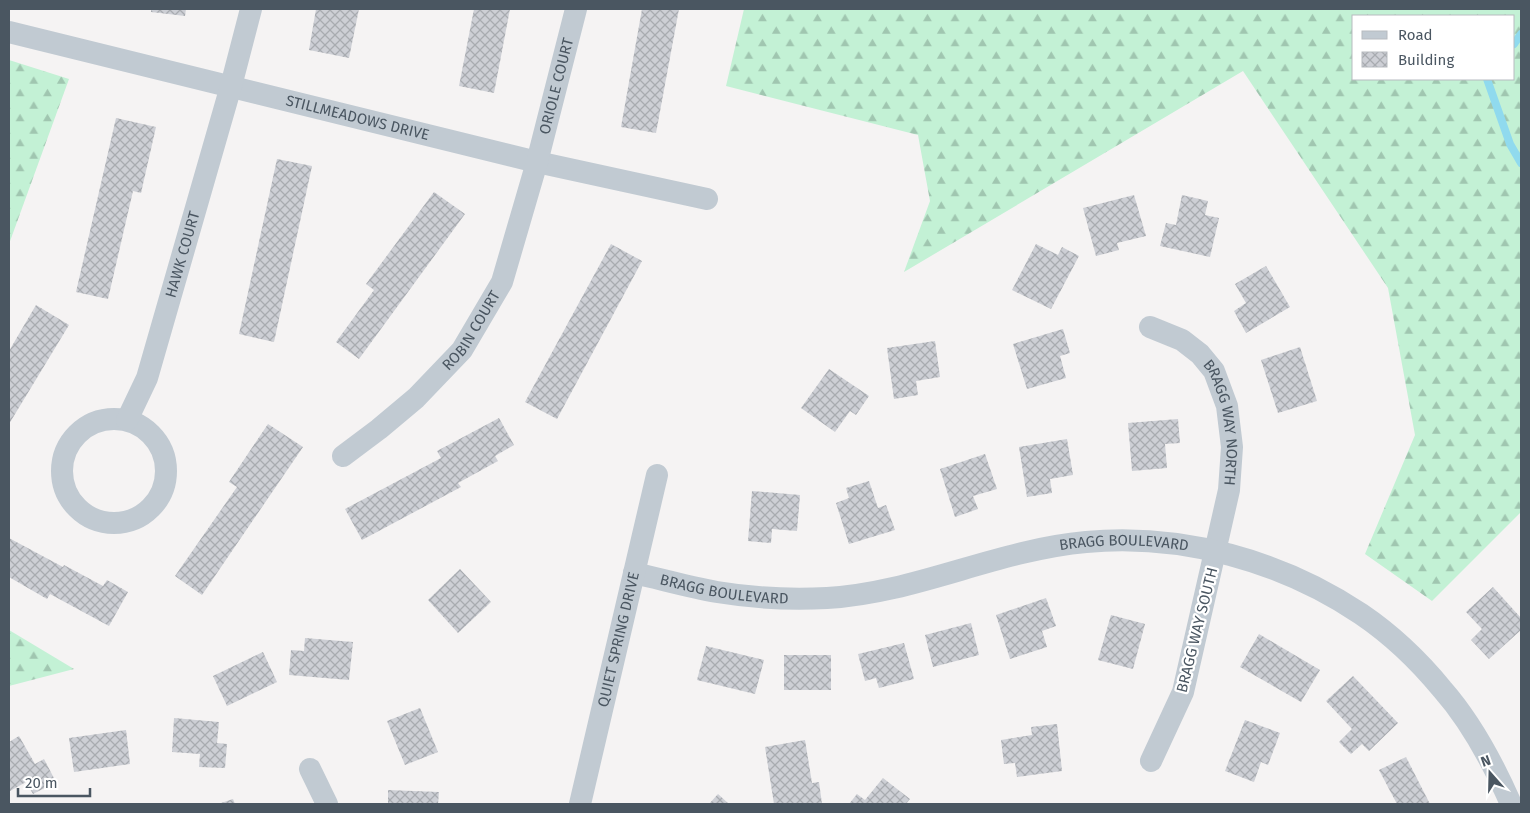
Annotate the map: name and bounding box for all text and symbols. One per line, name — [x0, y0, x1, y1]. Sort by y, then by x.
legend — [1352, 15, 1515, 80]
text: Road — [1398, 26, 1433, 44]
street label: ORIOLE COURT — [535, 36, 577, 136]
text: Building — [1398, 51, 1454, 69]
street label: STILLMEADOWS DRIVE — [284, 91, 431, 144]
street label: HAWK COURT — [162, 209, 204, 300]
street label: ROBIN COURT — [438, 287, 504, 374]
street label: BRAGG WAY NORTH — [1199, 356, 1241, 486]
street label: BRAGG BOULEVARD — [1058, 531, 1190, 555]
street label: BRAGG WAY SOUTH — [1173, 565, 1221, 695]
street label: QUIET SPRING DRIVE — [594, 570, 643, 709]
street label: BRAGG BOULEVARD — [658, 570, 789, 608]
north arrow — [1465, 748, 1515, 798]
text: N — [1478, 752, 1493, 771]
scale bar — [18, 766, 90, 798]
text: 20 m — [25, 774, 58, 792]

